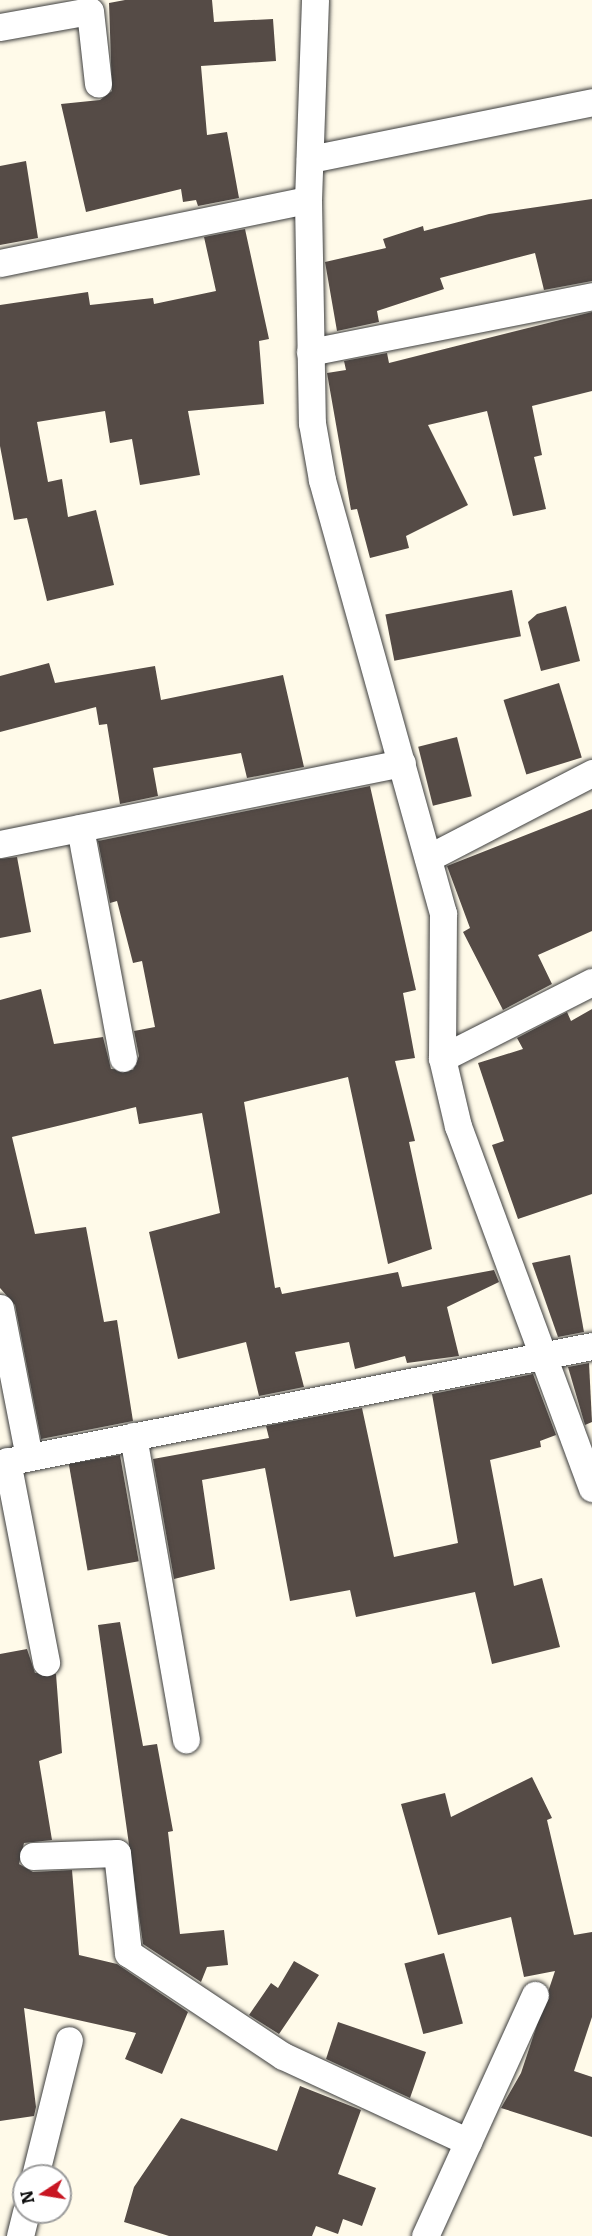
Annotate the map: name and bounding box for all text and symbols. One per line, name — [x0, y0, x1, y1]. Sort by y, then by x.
north arrow — [12, 2164, 72, 2224]
text: N — [13, 2188, 39, 2206]

